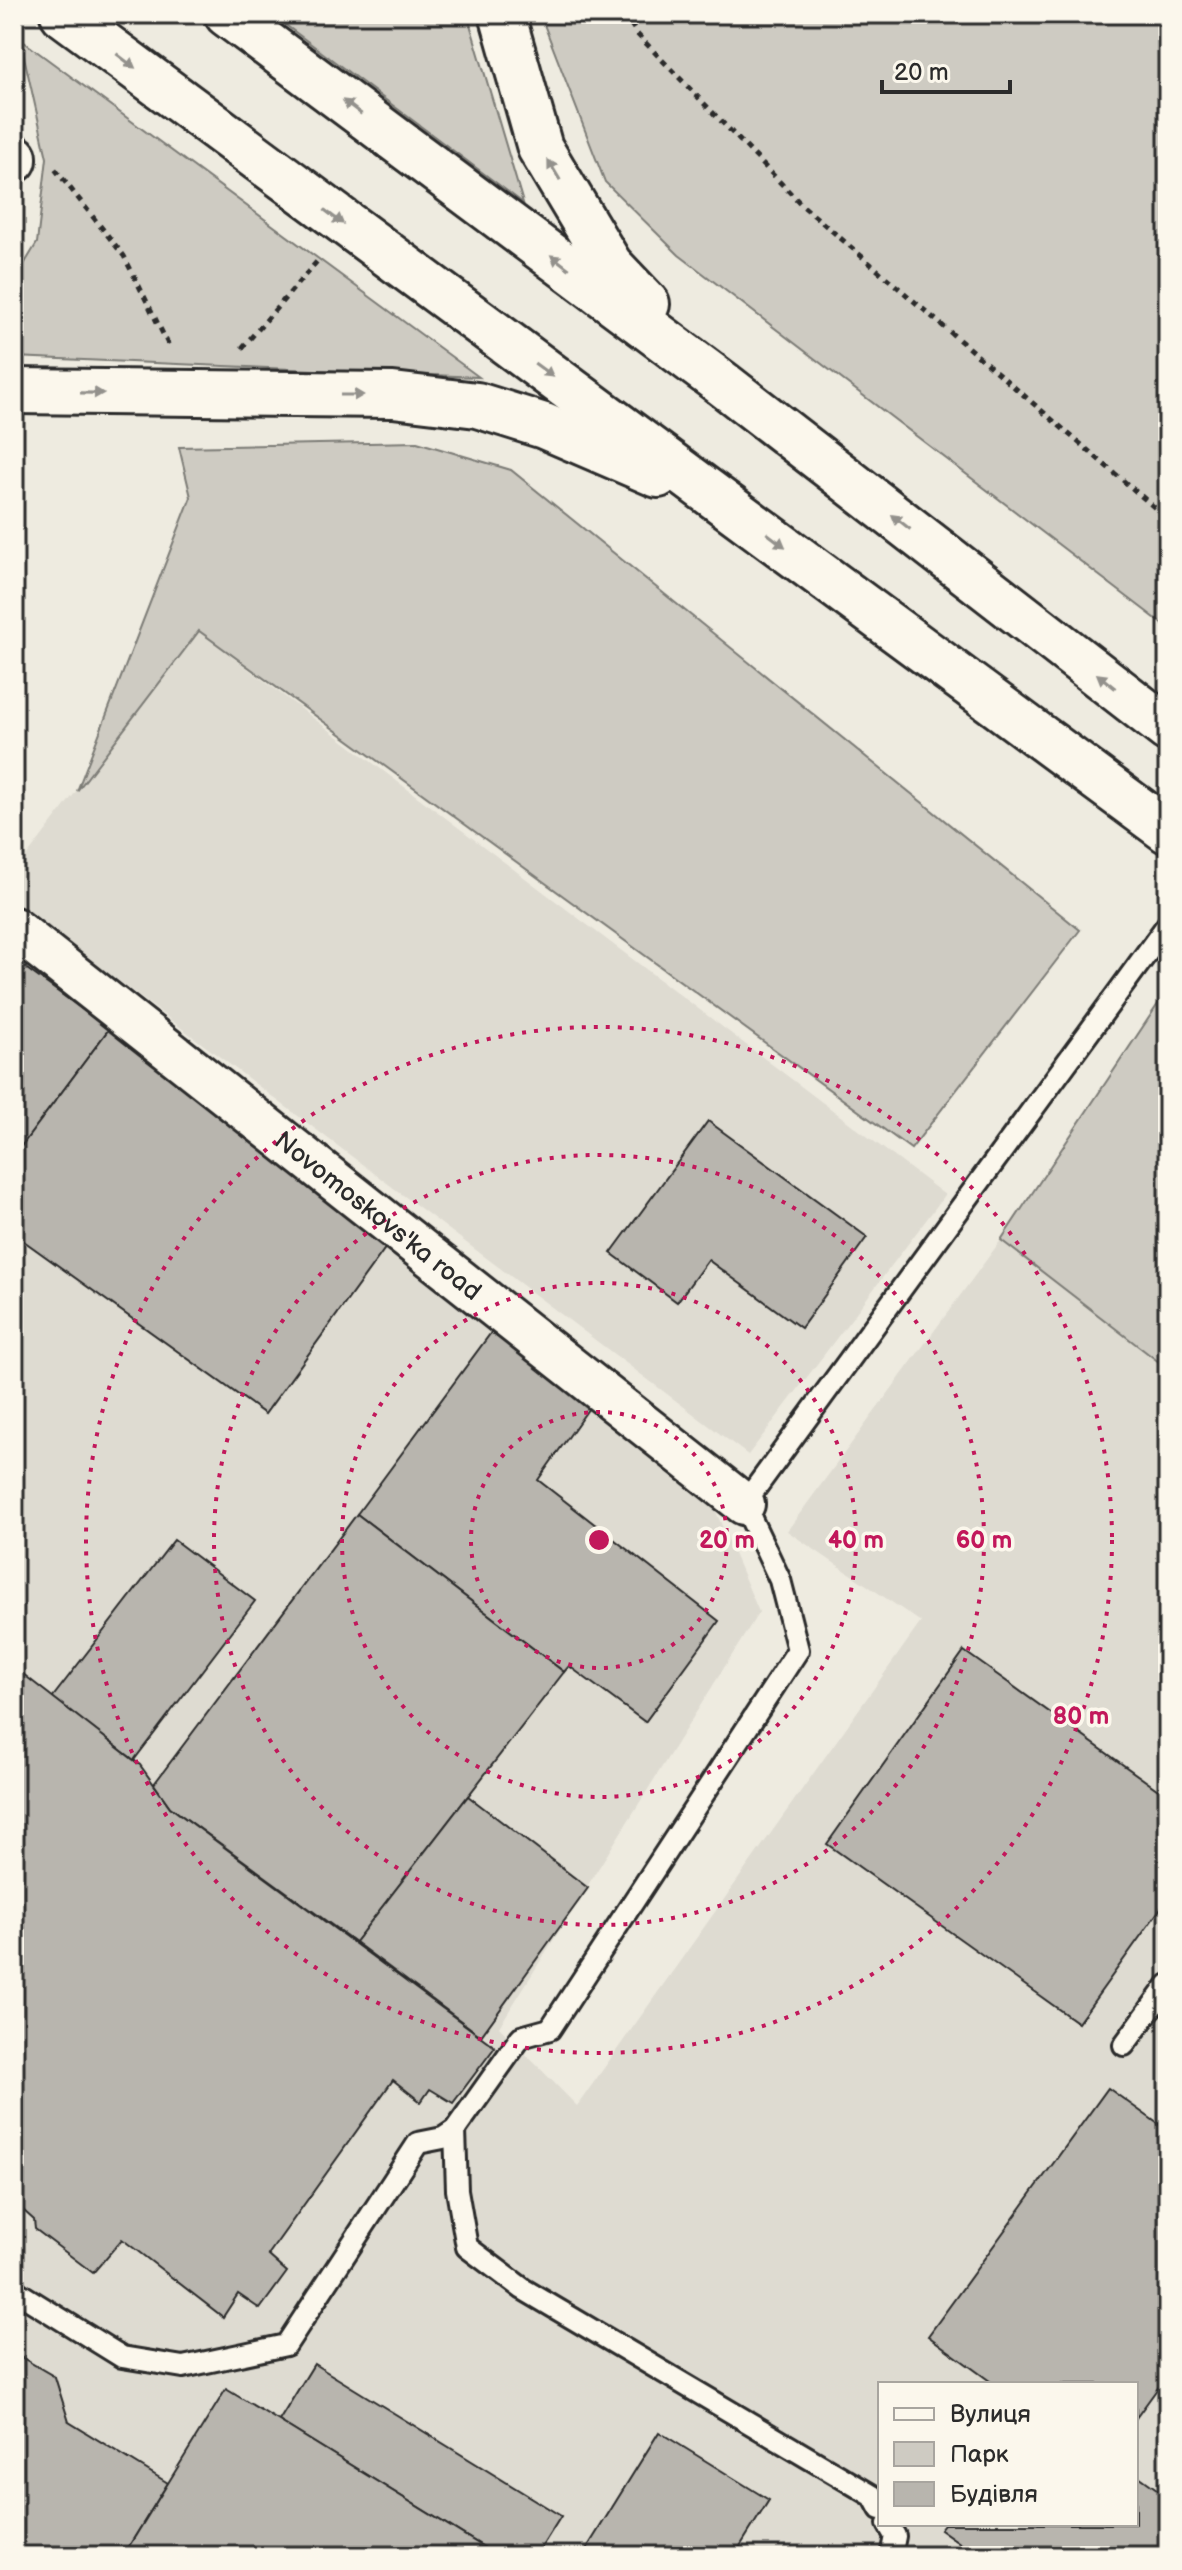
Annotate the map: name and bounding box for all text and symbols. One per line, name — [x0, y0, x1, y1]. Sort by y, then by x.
scale bar — [882, 44, 1010, 94]
one-way arrow — [116, 52, 136, 68]
text: 20 m — [894, 58, 949, 87]
one-way arrow — [342, 99, 362, 115]
one-way arrow — [547, 159, 561, 181]
one-way arrow — [324, 208, 344, 224]
one-way arrow — [550, 255, 570, 271]
one-way arrow — [533, 362, 554, 377]
one-way arrow — [80, 386, 105, 399]
one-way arrow — [340, 389, 365, 401]
one-way arrow — [891, 514, 911, 530]
one-way arrow — [765, 532, 787, 548]
one-way arrow — [1096, 673, 1116, 689]
street label: Novomoskovs'ka road — [268, 1126, 487, 1308]
centre of rings — [585, 1526, 613, 1554]
text: 20 m — [699, 1526, 755, 1555]
text: 40 m — [828, 1526, 884, 1555]
text: 60 m — [956, 1526, 1012, 1555]
text: 80 m — [1053, 1702, 1109, 1731]
legend — [878, 2382, 1138, 2526]
text: Вулиця — [950, 2400, 1031, 2429]
text: Парк — [950, 2440, 1009, 2469]
text: Будівля — [950, 2480, 1038, 2509]

